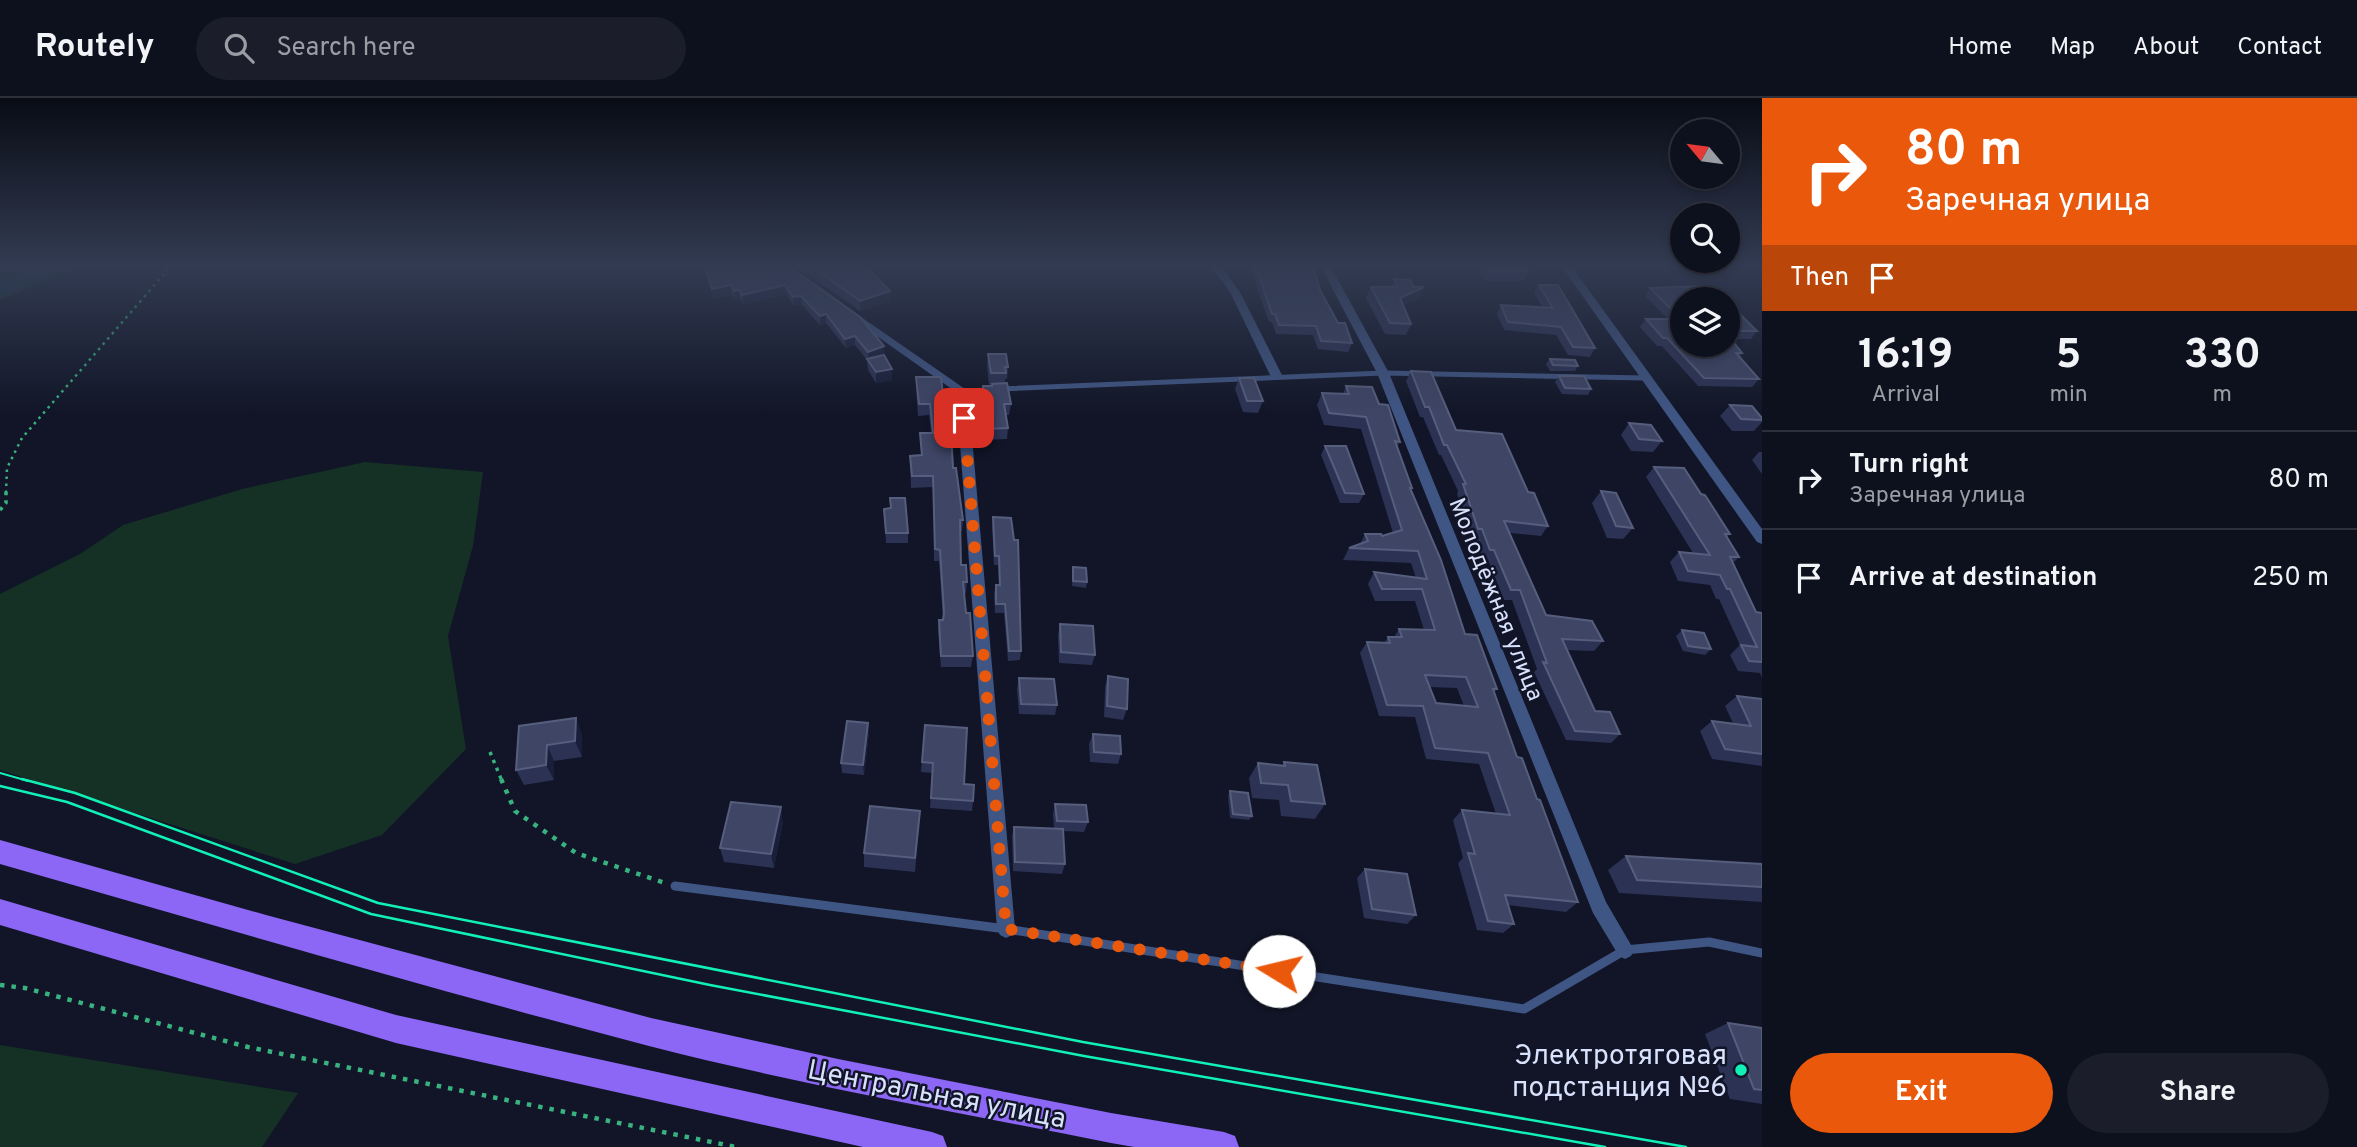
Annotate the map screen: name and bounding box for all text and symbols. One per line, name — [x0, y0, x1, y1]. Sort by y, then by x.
search box — [196, 17, 686, 80]
text: Routely — [35, 27, 154, 69]
icon: search — [220, 29, 258, 67]
text: Search here — [276, 32, 415, 65]
text: Home — [1948, 33, 2012, 63]
text: Map — [2050, 33, 2095, 63]
text: About — [2133, 33, 2199, 63]
text: Contact — [2237, 33, 2322, 63]
north arrow — [1670, 119, 1740, 189]
map controls — [1670, 119, 1740, 357]
text: 80 m — [1905, 121, 2022, 183]
icon: right — [1790, 126, 1881, 217]
text: Заречная улица — [1905, 182, 2150, 222]
button: search — [1670, 203, 1740, 273]
icon: arrive — [1863, 259, 1901, 297]
text: Then — [1790, 262, 1849, 295]
button: layers — [1670, 287, 1740, 357]
text: 16:19 — [1858, 330, 1953, 383]
text: 5 — [2056, 330, 2081, 383]
text: 330 — [2184, 330, 2261, 383]
text: Arrival — [1871, 381, 1940, 410]
text: min — [2049, 381, 2088, 410]
text: m — [2213, 381, 2232, 410]
pin — [934, 388, 994, 448]
icon: arrive — [945, 399, 983, 437]
text: Turn right — [1849, 449, 1969, 482]
icon: right — [1790, 461, 1828, 499]
text: 80 m — [2269, 464, 2329, 497]
text: Заречная улица — [1849, 482, 2025, 511]
street label: Молодёжная улица — [1441, 494, 1549, 706]
icon: arrive — [1790, 559, 1828, 597]
text: Arrive at destination — [1849, 562, 2097, 595]
text: 250 m — [2252, 562, 2329, 595]
position arrow — [1242, 934, 1316, 1008]
place label: Электротяговая подстанция №6 — [1512, 1039, 1727, 1107]
street label: Центральная улица — [804, 1053, 1069, 1139]
button: Exit — [1790, 1053, 2053, 1133]
button: Share — [2067, 1053, 2329, 1133]
marker: Электротяговая подстанция №6 — [1733, 1062, 1749, 1078]

